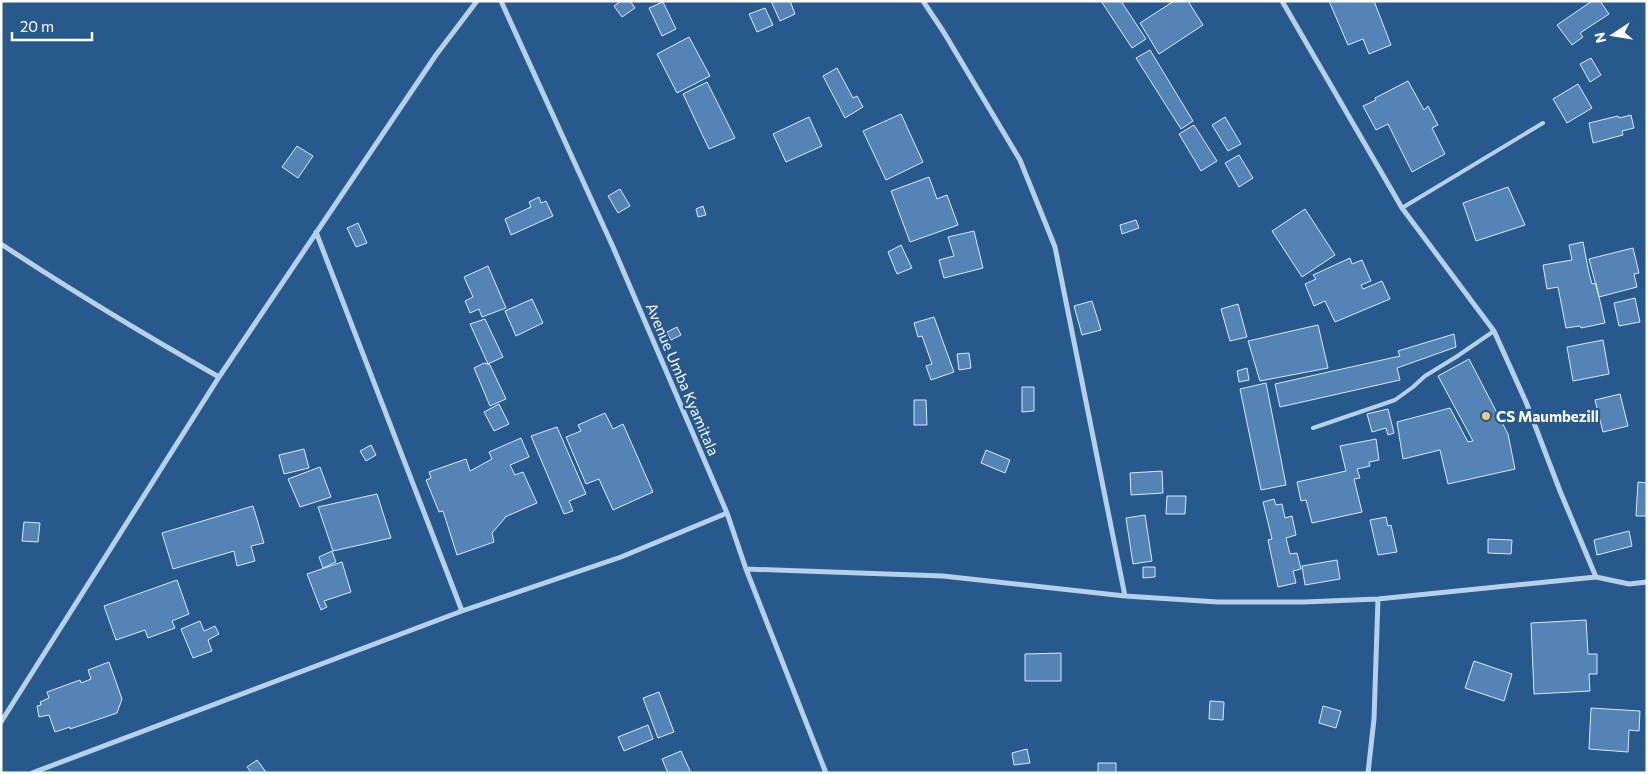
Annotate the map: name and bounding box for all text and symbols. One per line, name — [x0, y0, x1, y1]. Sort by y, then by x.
scale bar — [12, 10, 92, 42]
north arrow — [1588, 10, 1638, 60]
text: 20 m — [20, 17, 54, 35]
text: N — [1590, 31, 1609, 45]
street label: Avenue Umba Kyamitala — [643, 300, 723, 458]
place label: CS Maumbezill — [1496, 407, 1599, 425]
marker: CS Maumbezill — [1480, 410, 1492, 422]

